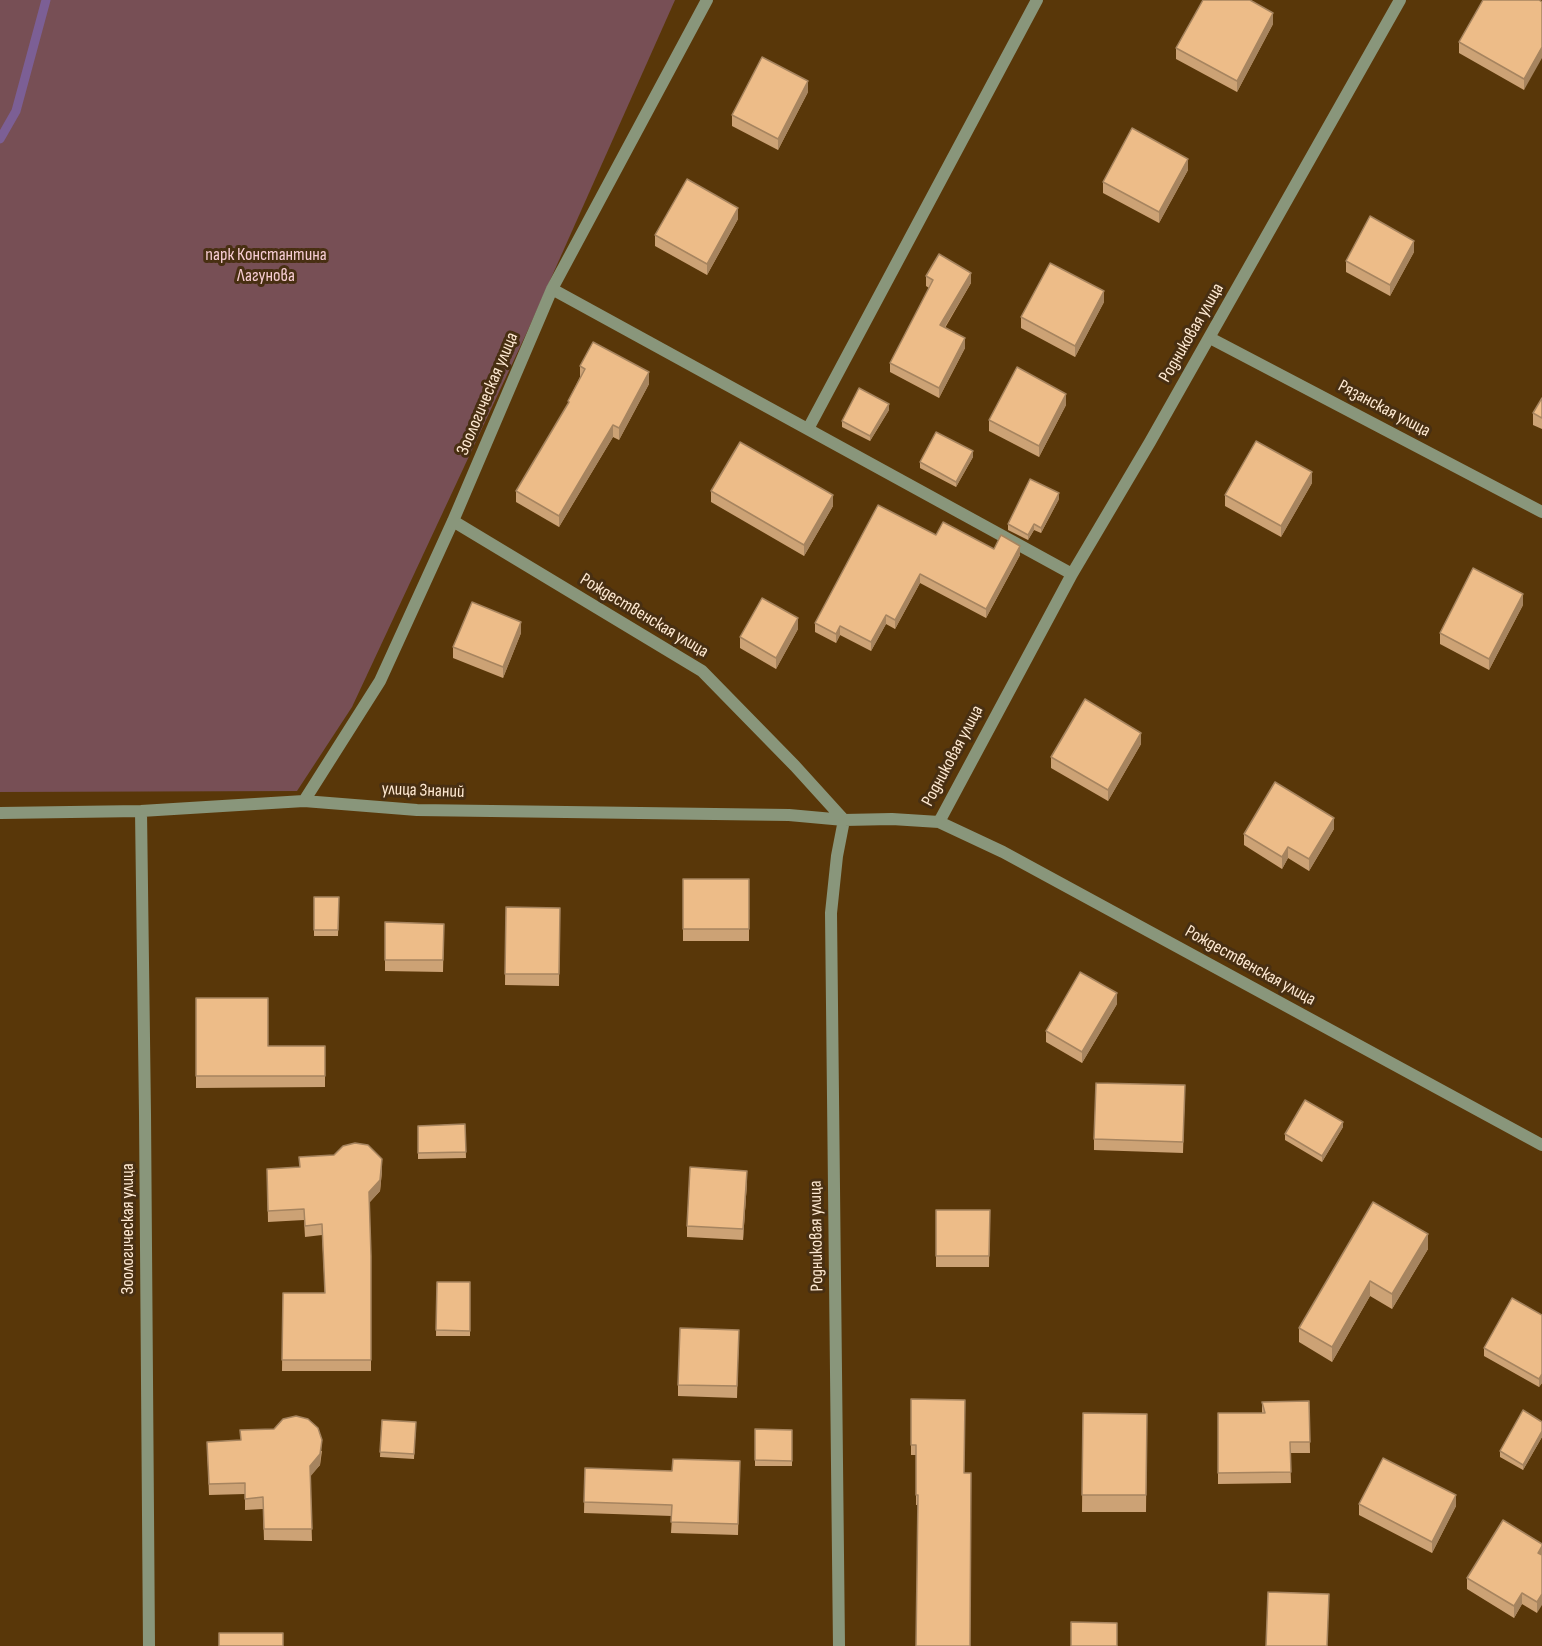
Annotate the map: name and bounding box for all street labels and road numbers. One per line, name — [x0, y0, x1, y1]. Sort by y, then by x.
street label: Родниковая улица — [1155, 279, 1229, 387]
street label: Зоологическая улица — [452, 329, 524, 459]
street label: Рязанская улица — [1334, 376, 1434, 442]
street label: Рождественская улица — [576, 569, 712, 663]
street label: Родниковая улица — [917, 702, 989, 810]
street label: улица Знаний — [381, 779, 465, 803]
street label: Рождественская улица — [1181, 921, 1319, 1011]
street label: Зоологическая улица — [117, 1163, 139, 1295]
street label: Родниковая улица — [805, 1180, 829, 1292]

